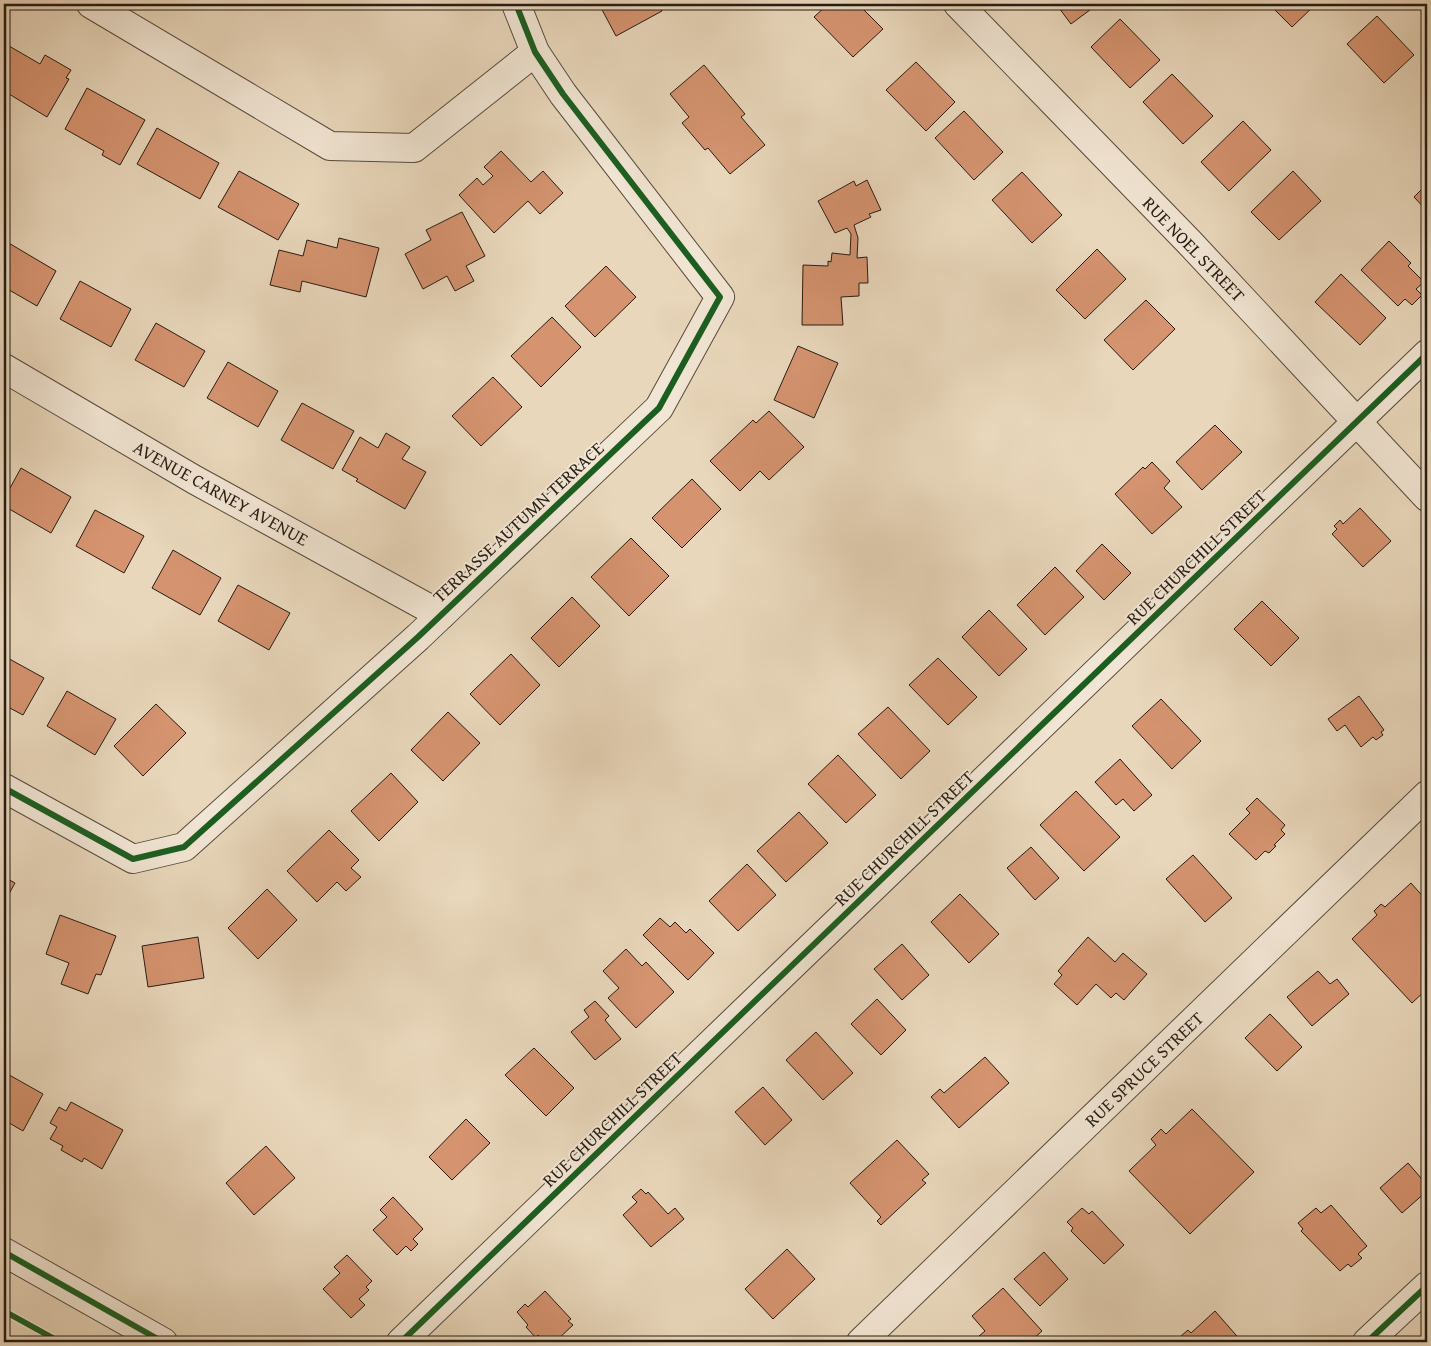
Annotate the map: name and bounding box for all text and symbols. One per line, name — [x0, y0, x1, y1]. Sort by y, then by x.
street label: RUE NOEL STREET — [1137, 190, 1251, 308]
street label: AVENUE CARNEY AVENUE — [129, 434, 313, 552]
street label: TERRASSE AUTUMN TERRACE — [426, 435, 610, 609]
street label: RUE CHURCHILL STREET — [1120, 483, 1272, 631]
street label: RUE CHURCHILL STREET — [828, 764, 980, 912]
street label: RUE SPRUCE STREET — [1078, 1005, 1210, 1133]
street label: RUE CHURCHILL STREET — [536, 1045, 688, 1193]

